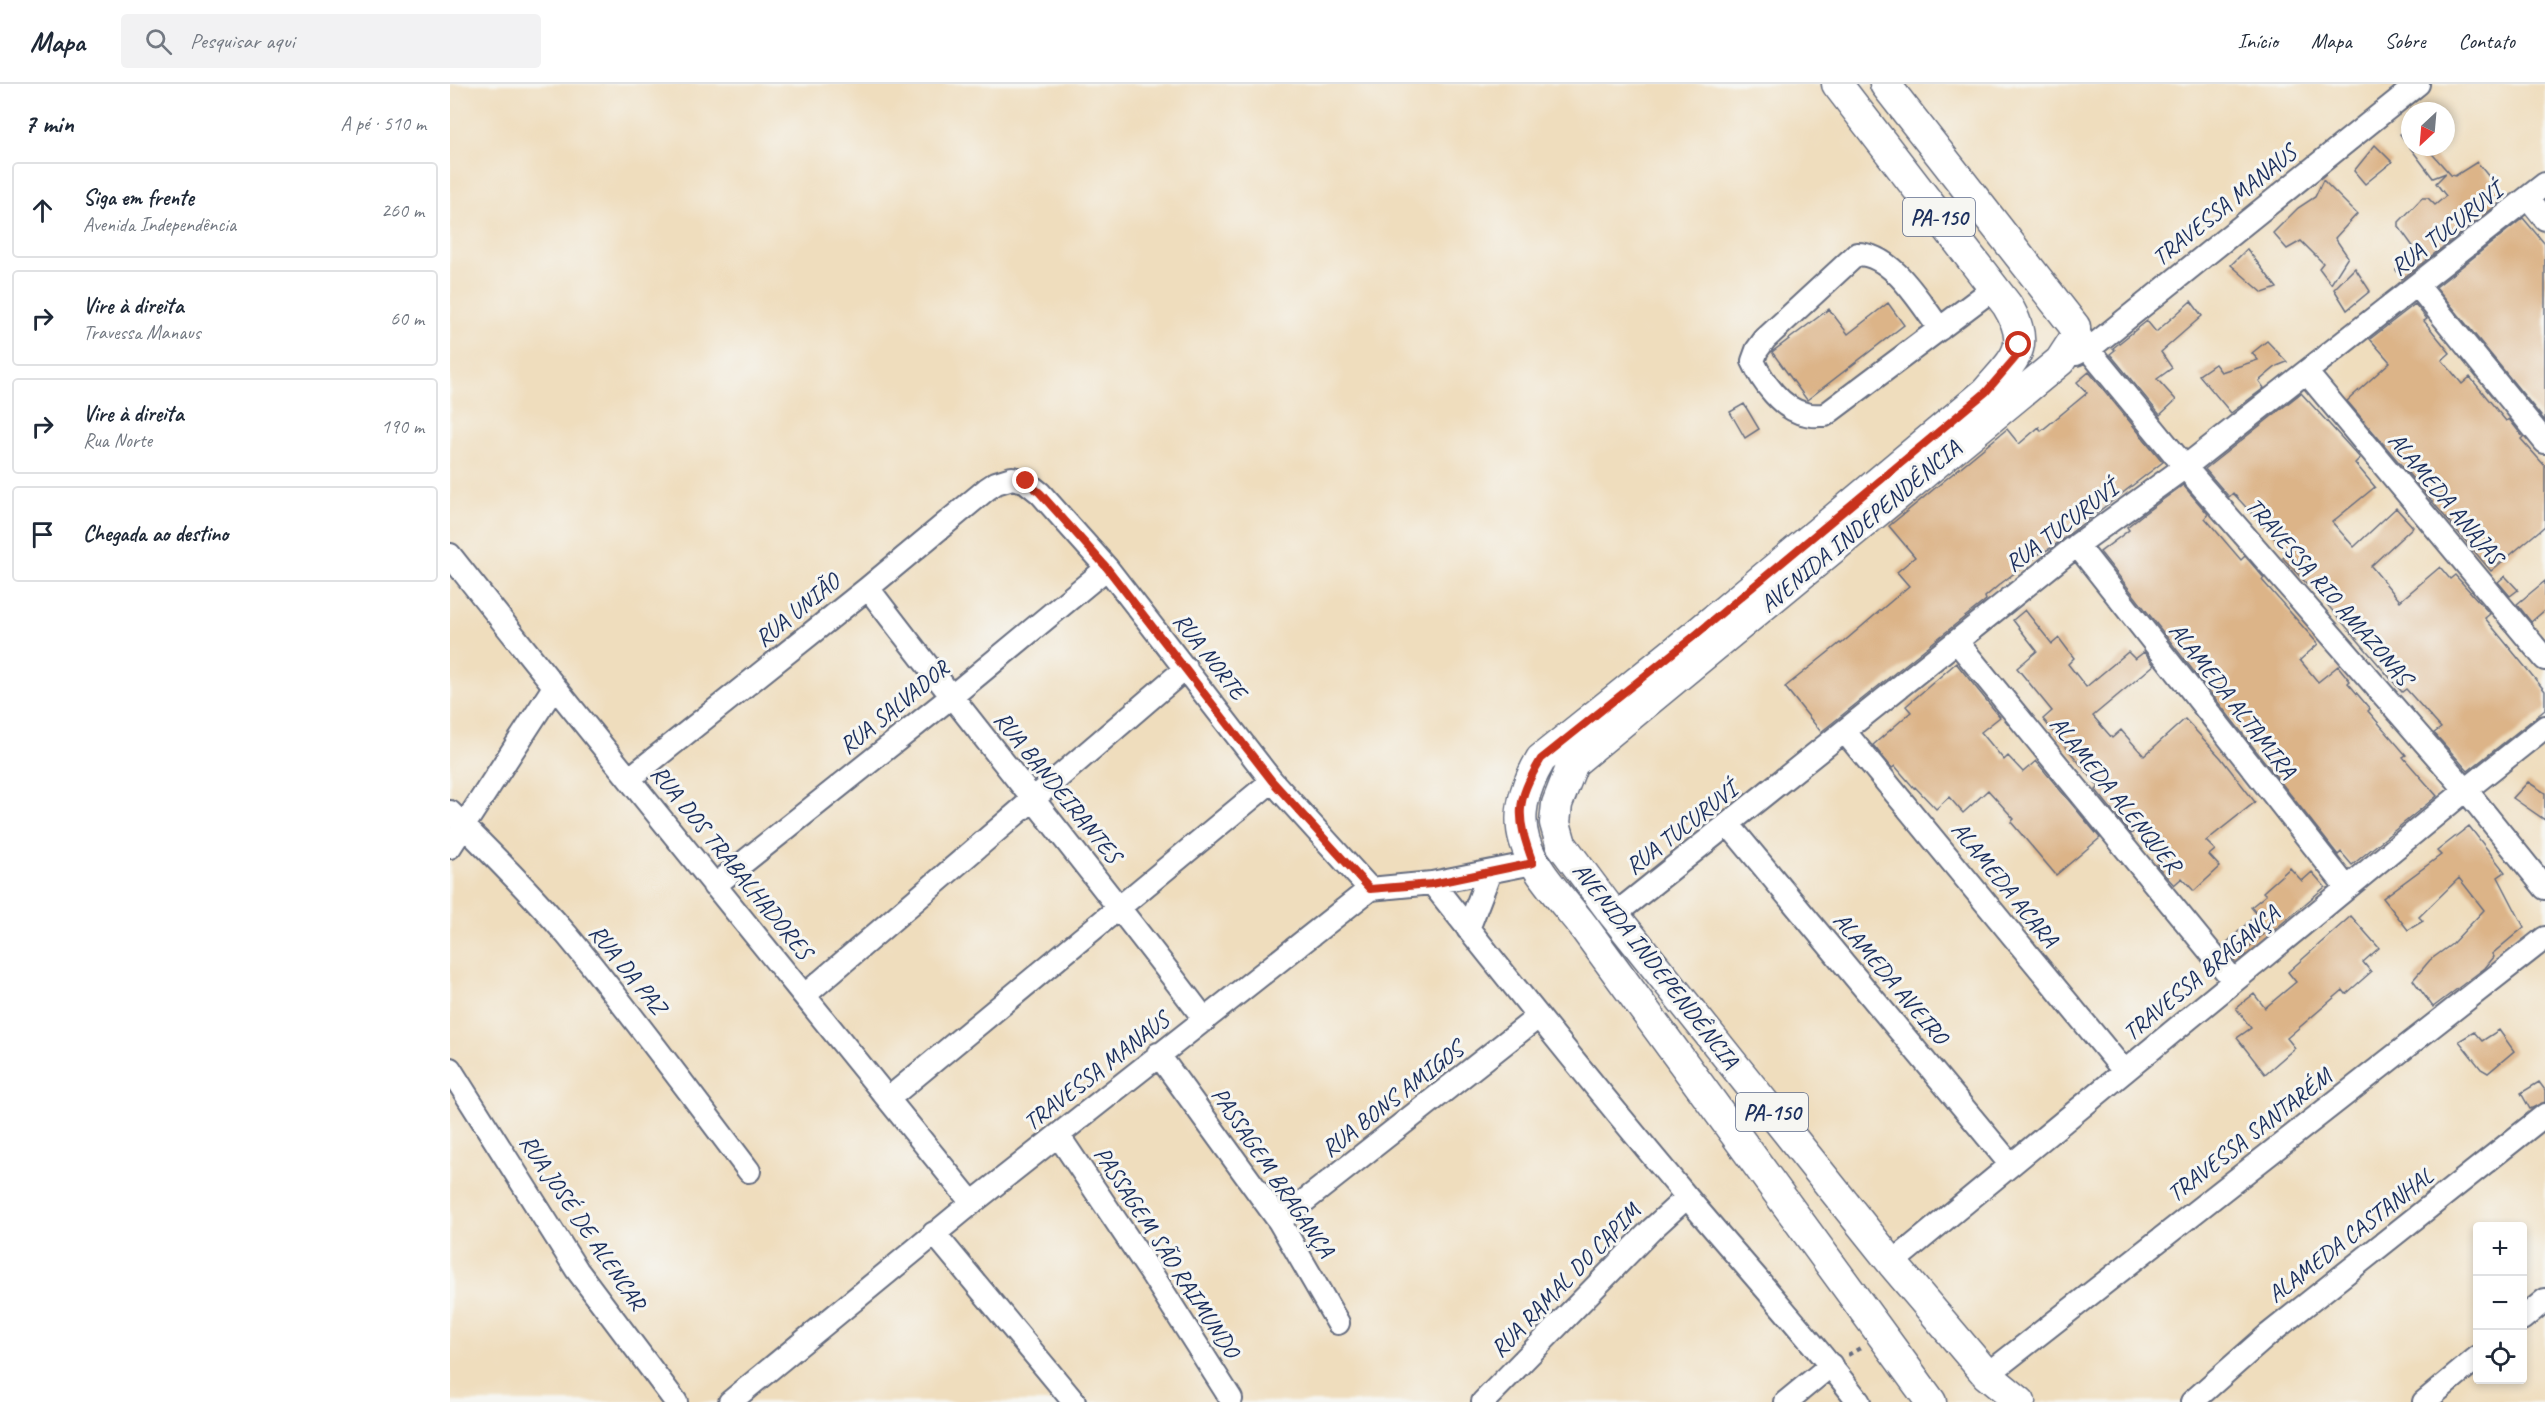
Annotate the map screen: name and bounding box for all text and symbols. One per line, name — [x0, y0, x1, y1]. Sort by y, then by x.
search box — [121, 14, 541, 68]
text: Mapa — [30, 24, 85, 59]
icon: search — [142, 25, 175, 58]
text: Pesquisar aqui — [190, 27, 295, 55]
text: Início — [2238, 28, 2278, 54]
text: Mapa — [2311, 28, 2352, 54]
text: Sobre — [2385, 28, 2425, 54]
text: Contato — [2458, 28, 2515, 54]
north arrow — [2401, 102, 2455, 156]
text: 7 min — [24, 107, 74, 140]
text: A pé · 510 m — [341, 111, 426, 136]
street label: TRAVESSA MANAUS — [2146, 136, 2305, 272]
street label: RUA TUCURUVÍ — [2384, 173, 2512, 282]
text: Siga em frente — [83, 184, 194, 212]
icon: ahead — [26, 194, 59, 227]
text: 260 m — [381, 198, 424, 223]
road number: PA-150 — [1903, 198, 1975, 236]
text: Avenida Independência — [83, 212, 236, 237]
text: Vire à direita — [83, 292, 183, 320]
icon: right — [26, 302, 59, 335]
text: 60 m — [390, 306, 424, 331]
text: Travessa Manaus — [83, 320, 201, 345]
route start — [2005, 331, 2031, 357]
text: Vire à direita — [83, 400, 183, 428]
icon: right — [26, 410, 59, 443]
text: 190 m — [381, 414, 424, 439]
street label: ALAMEDA ANAJAS — [2382, 426, 2512, 573]
text: Rua Norte — [83, 428, 152, 453]
street label: AVENIDA INDEPENDÊNCIA — [1753, 433, 1967, 619]
route end — [1012, 467, 1038, 493]
street label: RUA TUCURUVÍ — [1999, 471, 2128, 578]
street label: TRAVESSA RIO AMAZONAS — [2239, 491, 2422, 694]
icon: arrive — [26, 518, 59, 551]
text: Chegada ao destino — [83, 520, 228, 548]
street label: RUA UNIÃO — [748, 565, 848, 653]
street label: RUA NORTE — [1167, 607, 1255, 708]
street label: ALAMEDA ALTAMIRA — [2163, 616, 2304, 785]
street label: RUA SALVADOR — [833, 652, 957, 761]
street label: RUA BANDEIRANTES — [988, 705, 1130, 872]
street label: ALAMEDA ALENQUER — [2044, 710, 2190, 881]
street label: RUA DOS TRABALHADORES — [644, 759, 822, 968]
street label: RUA TUCURUVÍ — [1619, 772, 1747, 881]
street label: ALAMEDA ACARA — [1945, 815, 2065, 954]
street label: AVENIDA INDEPENDÊNCIA — [1566, 856, 1746, 1075]
street label: TRAVESSA BRAGANÇA — [2116, 898, 2286, 1047]
street label: ALAMEDA AVEIRO — [1827, 906, 1956, 1052]
street label: RUA DA PAZ — [583, 918, 676, 1023]
street label: TRAVESSA MANAUS — [1017, 1003, 1178, 1137]
street label: RUA BONS AMIGOS — [1315, 1032, 1472, 1164]
street label: TRAVESSA SANTARÉM — [2161, 1060, 2339, 1209]
street label: PASSAGEM BRAGANÇA — [1205, 1081, 1342, 1264]
road number: PA-150 — [1736, 1093, 1808, 1131]
street label: RUA JOSÉ DE ALENCAR — [513, 1129, 654, 1317]
street label: PASSAGEM SÃO RAIMUNDO — [1087, 1141, 1248, 1365]
street label: ALAMEDA CASTANHAL — [2261, 1160, 2439, 1309]
street label: RUA RAMAL DO CAPIM — [1484, 1195, 1647, 1363]
map controls — [2473, 1222, 2527, 1384]
button: + — [2473, 1222, 2527, 1276]
button: − — [2473, 1276, 2527, 1330]
button: locate — [2473, 1330, 2527, 1384]

